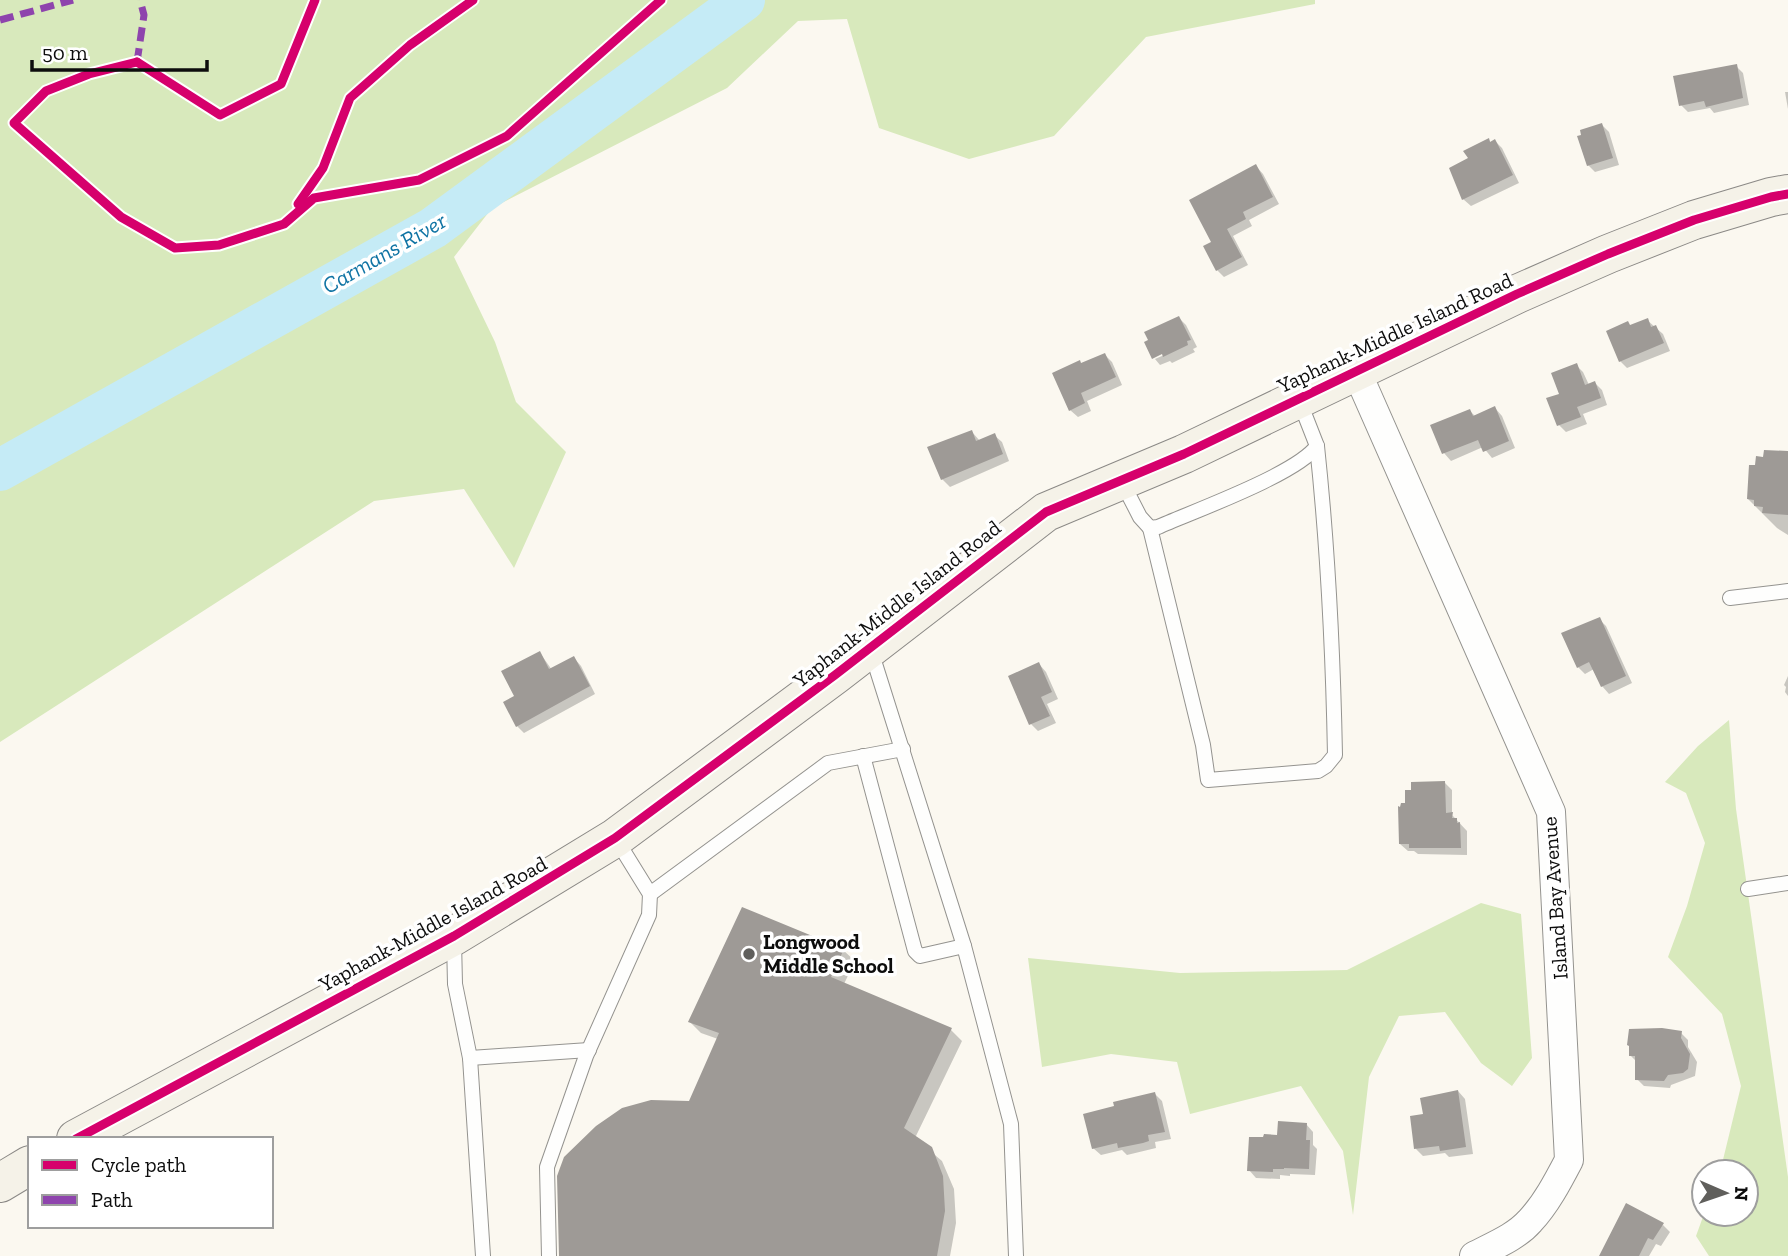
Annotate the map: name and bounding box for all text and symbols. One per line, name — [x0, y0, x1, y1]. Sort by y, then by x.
scale bar — [32, 28, 206, 72]
text: 50 m — [42, 40, 88, 65]
water label: Carmans River — [317, 206, 451, 300]
street label: Yaphank-Middle Island Road — [1272, 267, 1517, 399]
street label: Yaphank-Middle Island Road — [787, 514, 1006, 693]
street label: Island Bay Avenue — [1536, 816, 1573, 980]
street label: Yaphank-Middle Island Road — [314, 850, 551, 997]
place label: Longwood Middle School — [763, 929, 894, 978]
marker: Longwood Middle School — [741, 946, 757, 962]
legend — [28, 1137, 273, 1228]
text: Cycle path — [91, 1152, 186, 1177]
north arrow — [1690, 1158, 1760, 1228]
text: N — [1730, 1186, 1753, 1201]
text: Path — [91, 1187, 133, 1212]

